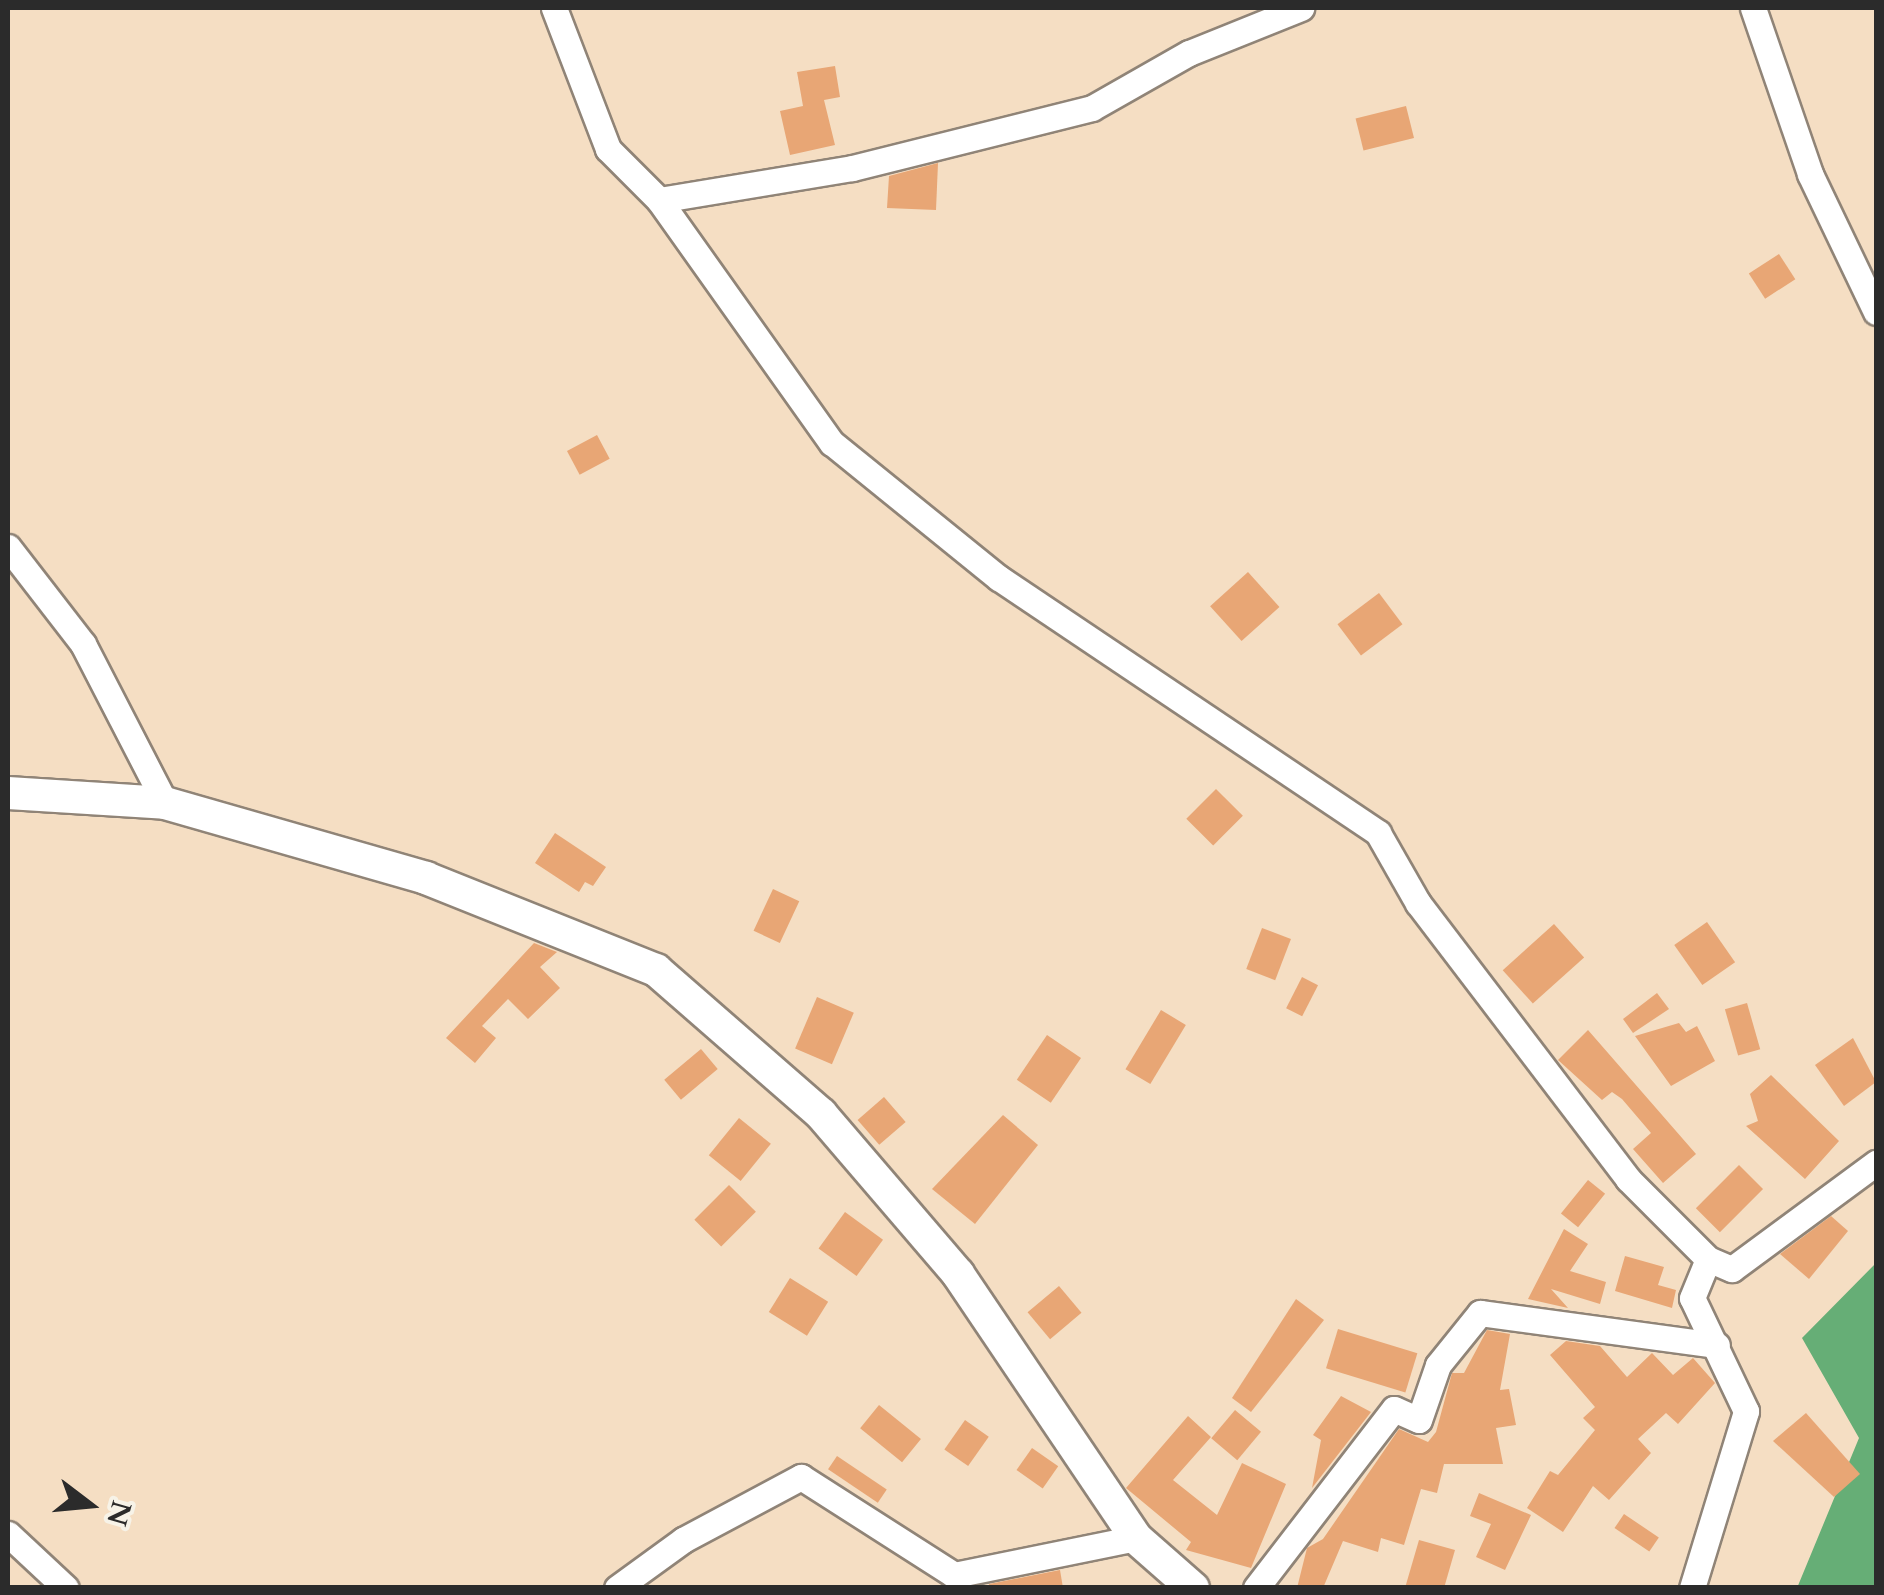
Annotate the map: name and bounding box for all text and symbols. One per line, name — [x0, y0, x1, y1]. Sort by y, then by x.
north arrow — [40, 1455, 140, 1555]
text: N — [97, 1496, 140, 1530]

